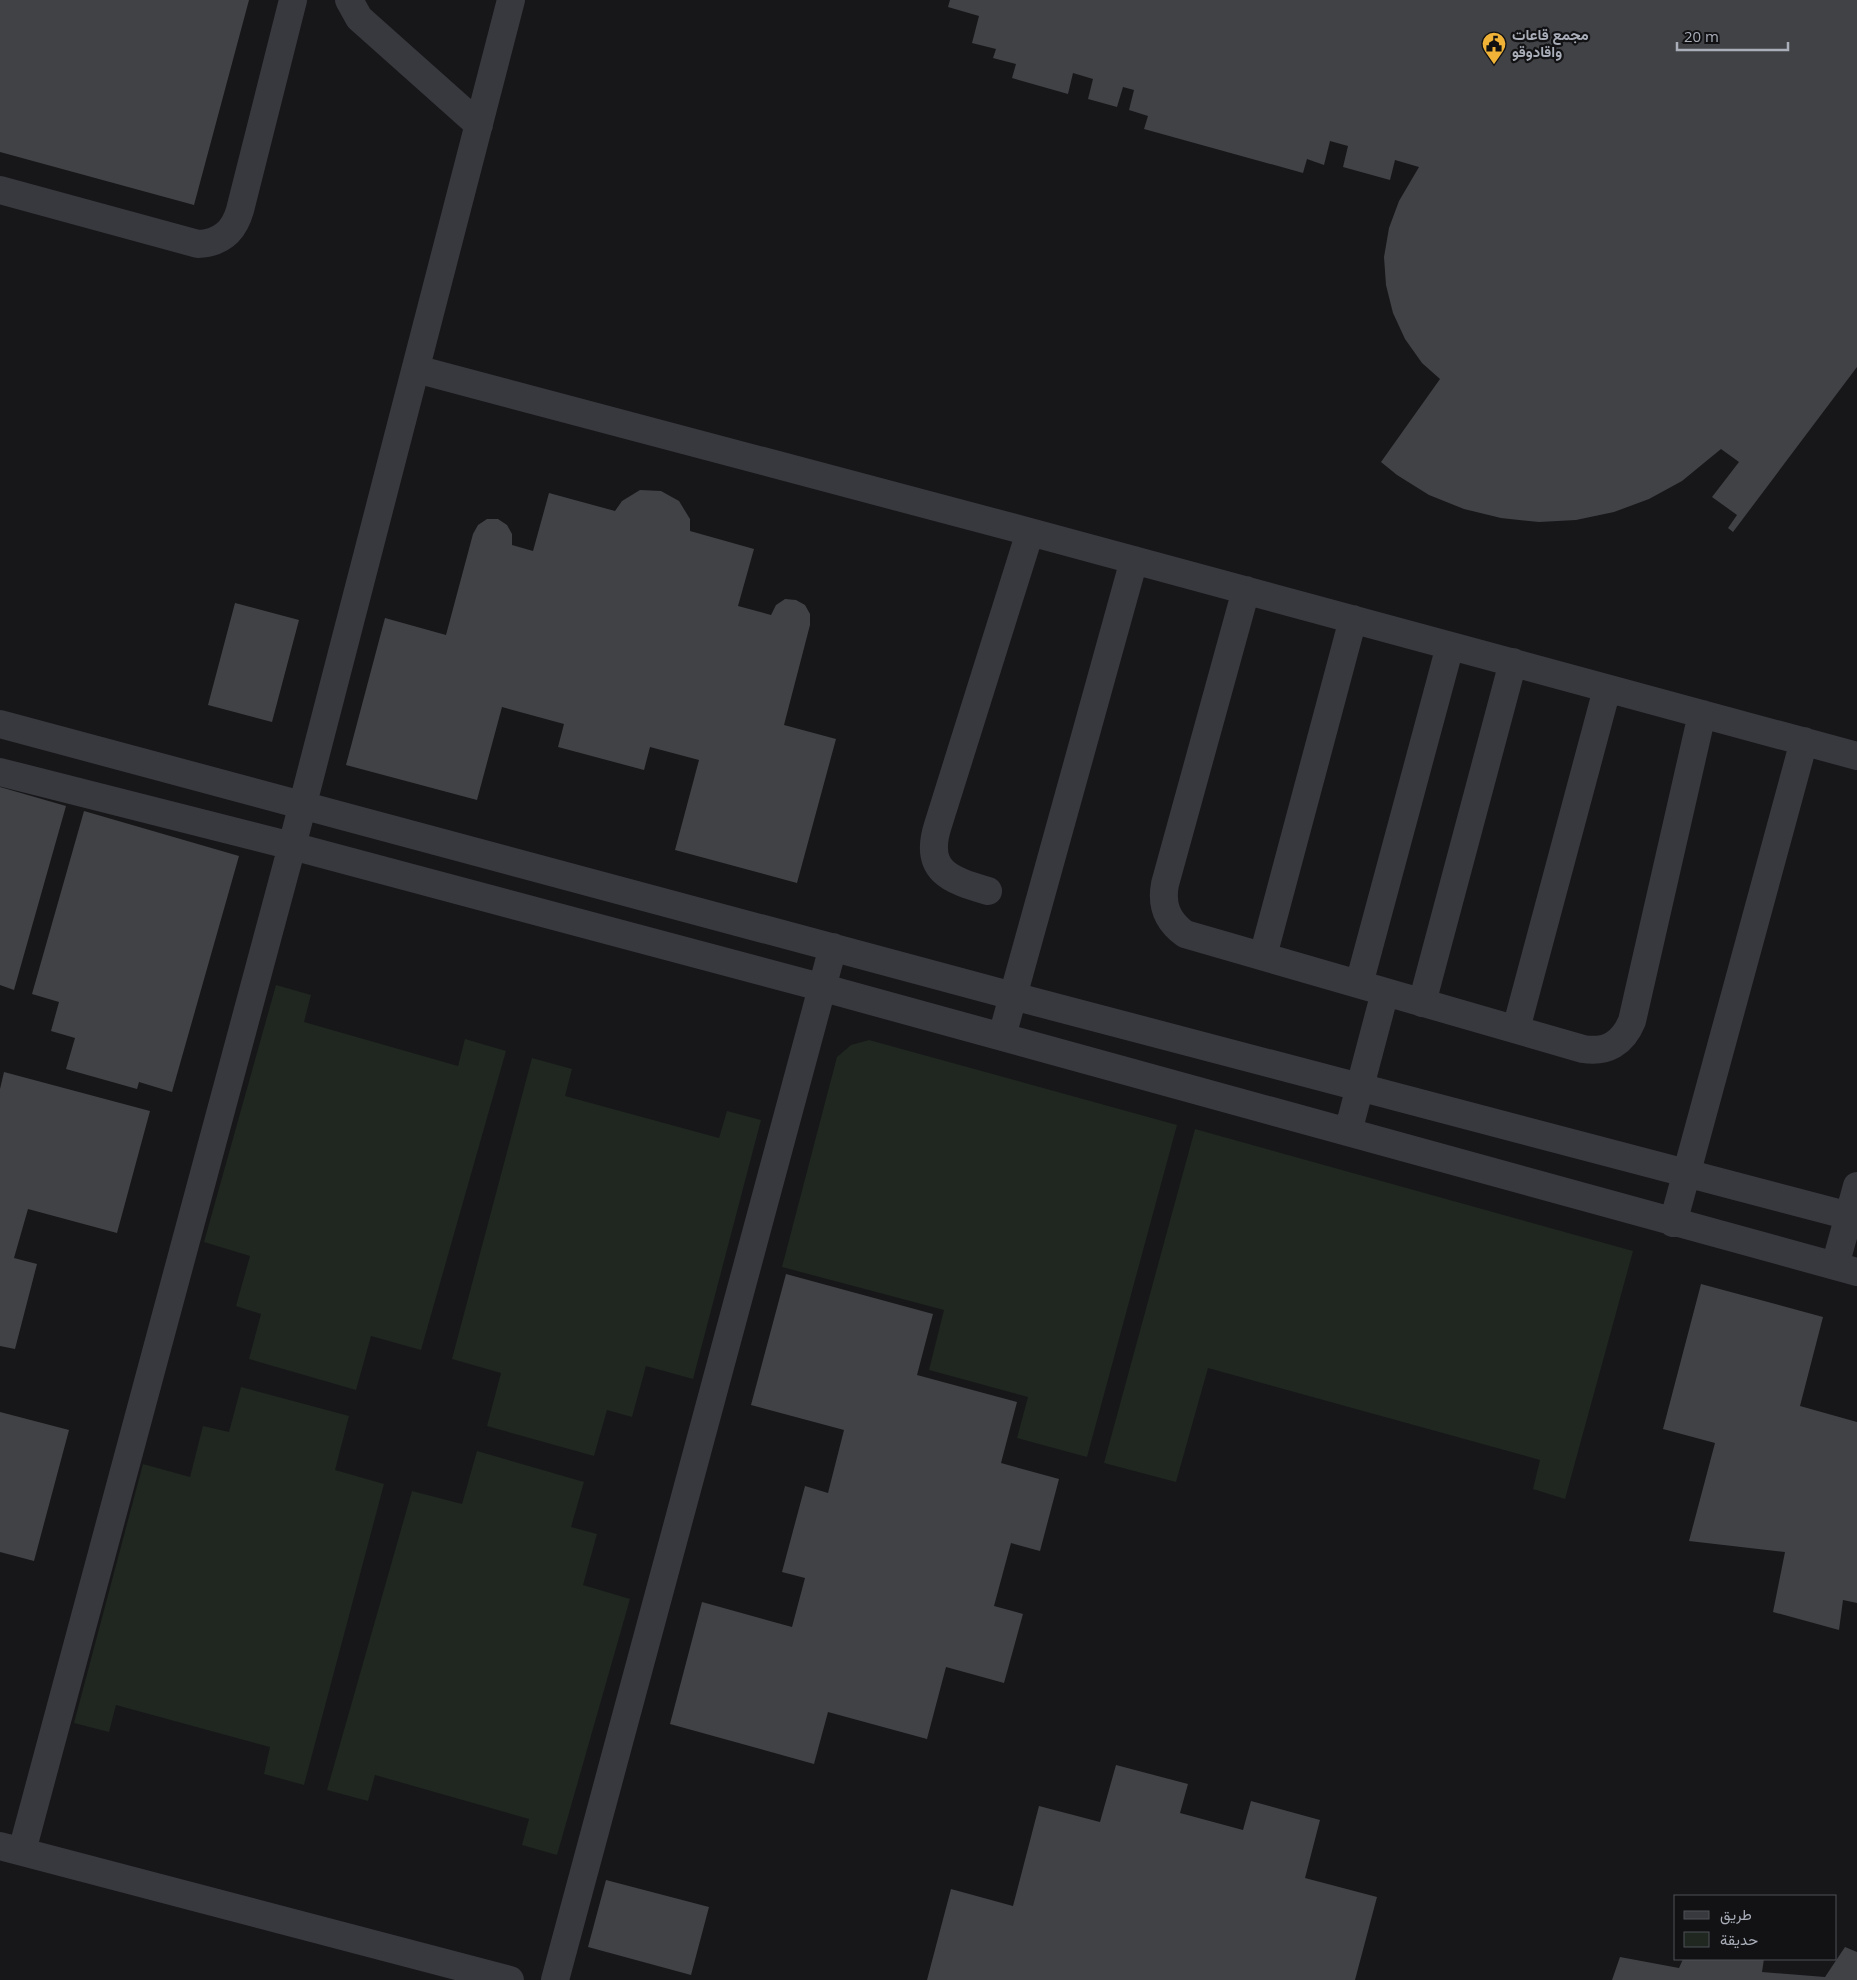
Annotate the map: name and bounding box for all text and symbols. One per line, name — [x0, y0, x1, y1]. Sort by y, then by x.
scale bar — [1677, 20, 1788, 52]
place label: مجمع قاعات واقادوقو — [1512, 24, 1589, 61]
text: 20 m — [1684, 26, 1719, 46]
public building icon: مجمع قاعات واقادوقو — [1481, 31, 1507, 65]
legend — [1674, 1895, 1837, 1960]
text: طريق — [1720, 1904, 1752, 1925]
text: حديقة — [1720, 1929, 1758, 1949]

